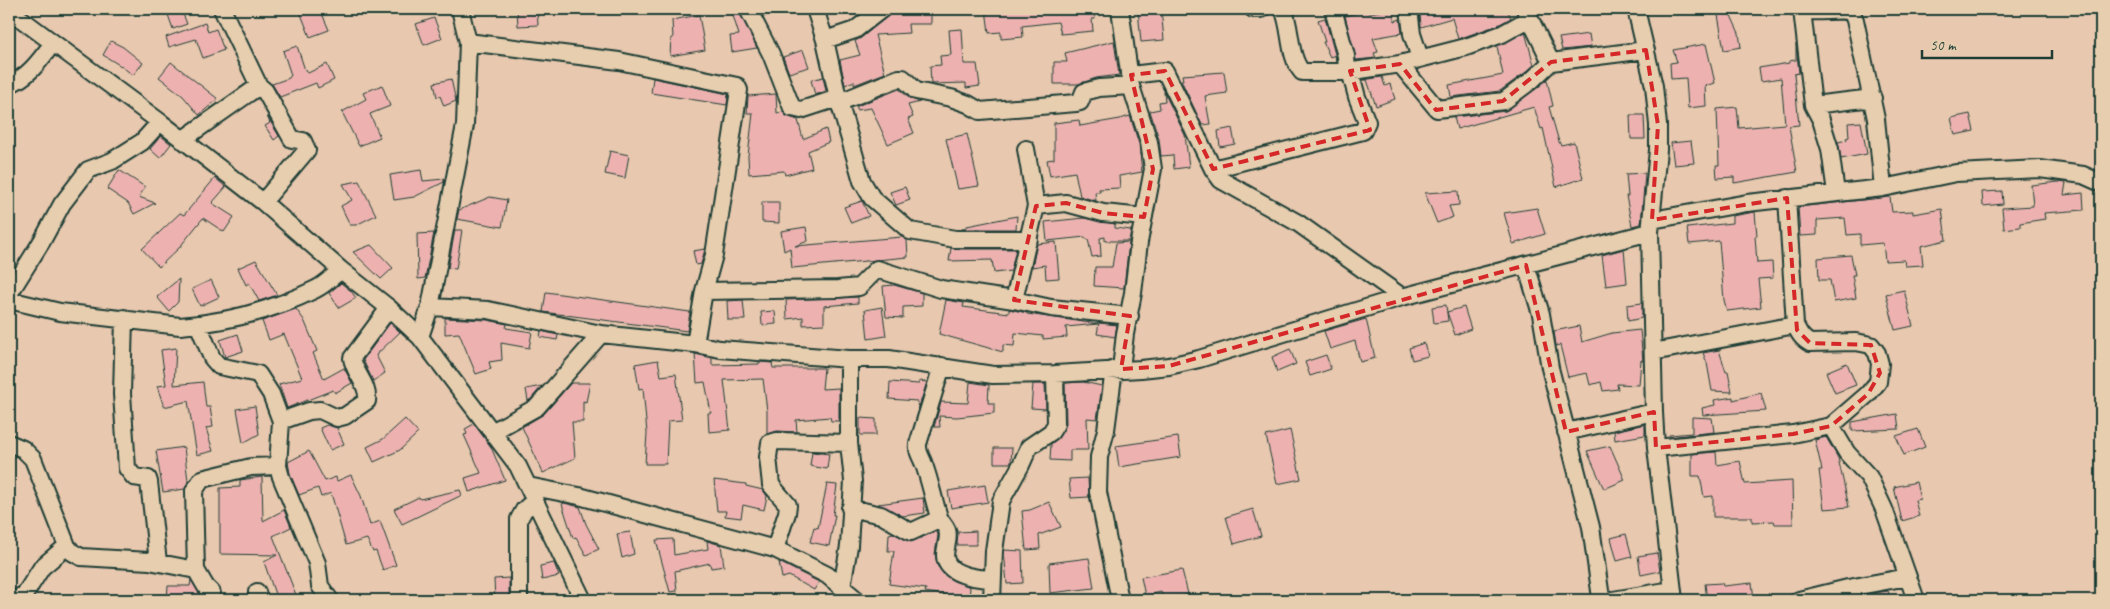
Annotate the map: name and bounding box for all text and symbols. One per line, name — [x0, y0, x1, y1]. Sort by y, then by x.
scale bar — [1922, 28, 2052, 60]
text: 50 m — [1930, 36, 1957, 55]

